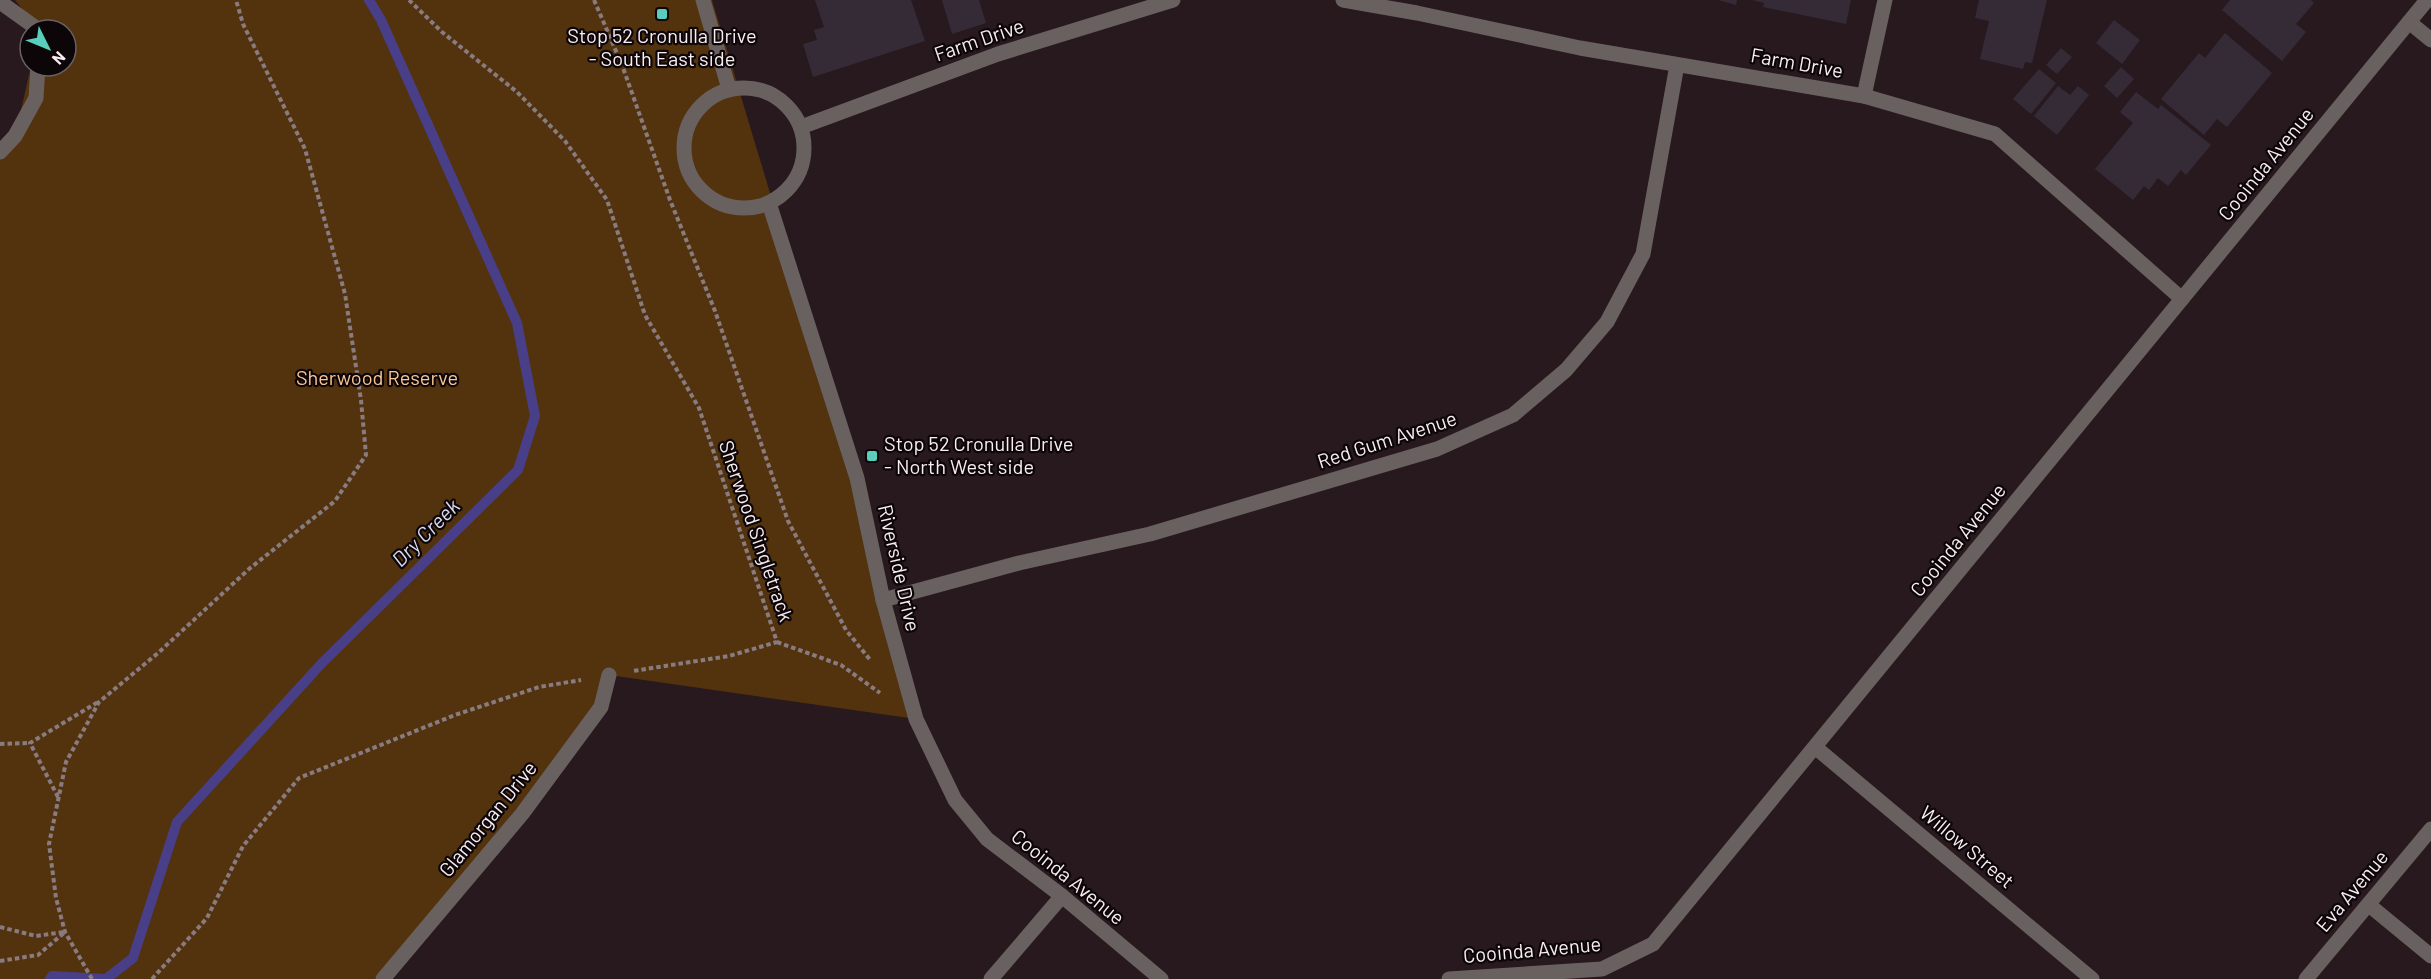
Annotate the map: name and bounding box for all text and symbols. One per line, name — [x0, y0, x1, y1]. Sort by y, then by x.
marker: Stop 52 Cronulla Drive - South East side — [655, 7, 669, 21]
street label: Farm Drive — [931, 13, 1027, 66]
north arrow — [18, 18, 78, 78]
place label: Stop 52 Cronulla Drive - South East side — [567, 23, 757, 70]
street label: Farm Drive — [1749, 42, 1845, 82]
text: N — [49, 48, 70, 69]
street label: Cooinda Avenue — [2212, 102, 2318, 225]
park label: Sherwood Reserve — [296, 365, 458, 389]
street label: Red Gum Avenue — [1314, 405, 1459, 473]
place label: Stop 52 Cronulla Drive - North West side — [884, 431, 1073, 478]
street label: Sherwood Singletrack — [715, 437, 799, 624]
marker: Stop 52 Cronulla Drive - North West side — [865, 449, 879, 463]
street label: Cooinda Avenue — [1904, 478, 2010, 601]
water label: Dry Creek — [386, 492, 465, 571]
street label: Riverside Drive — [874, 502, 926, 633]
street label: Glamorgan Drive — [433, 756, 541, 881]
street label: Willow Street — [1916, 800, 2020, 893]
street label: Cooinda Avenue — [1007, 823, 1130, 929]
street label: Eva Avenue — [2310, 845, 2392, 936]
street label: Cooinda Avenue — [1462, 931, 1602, 967]

